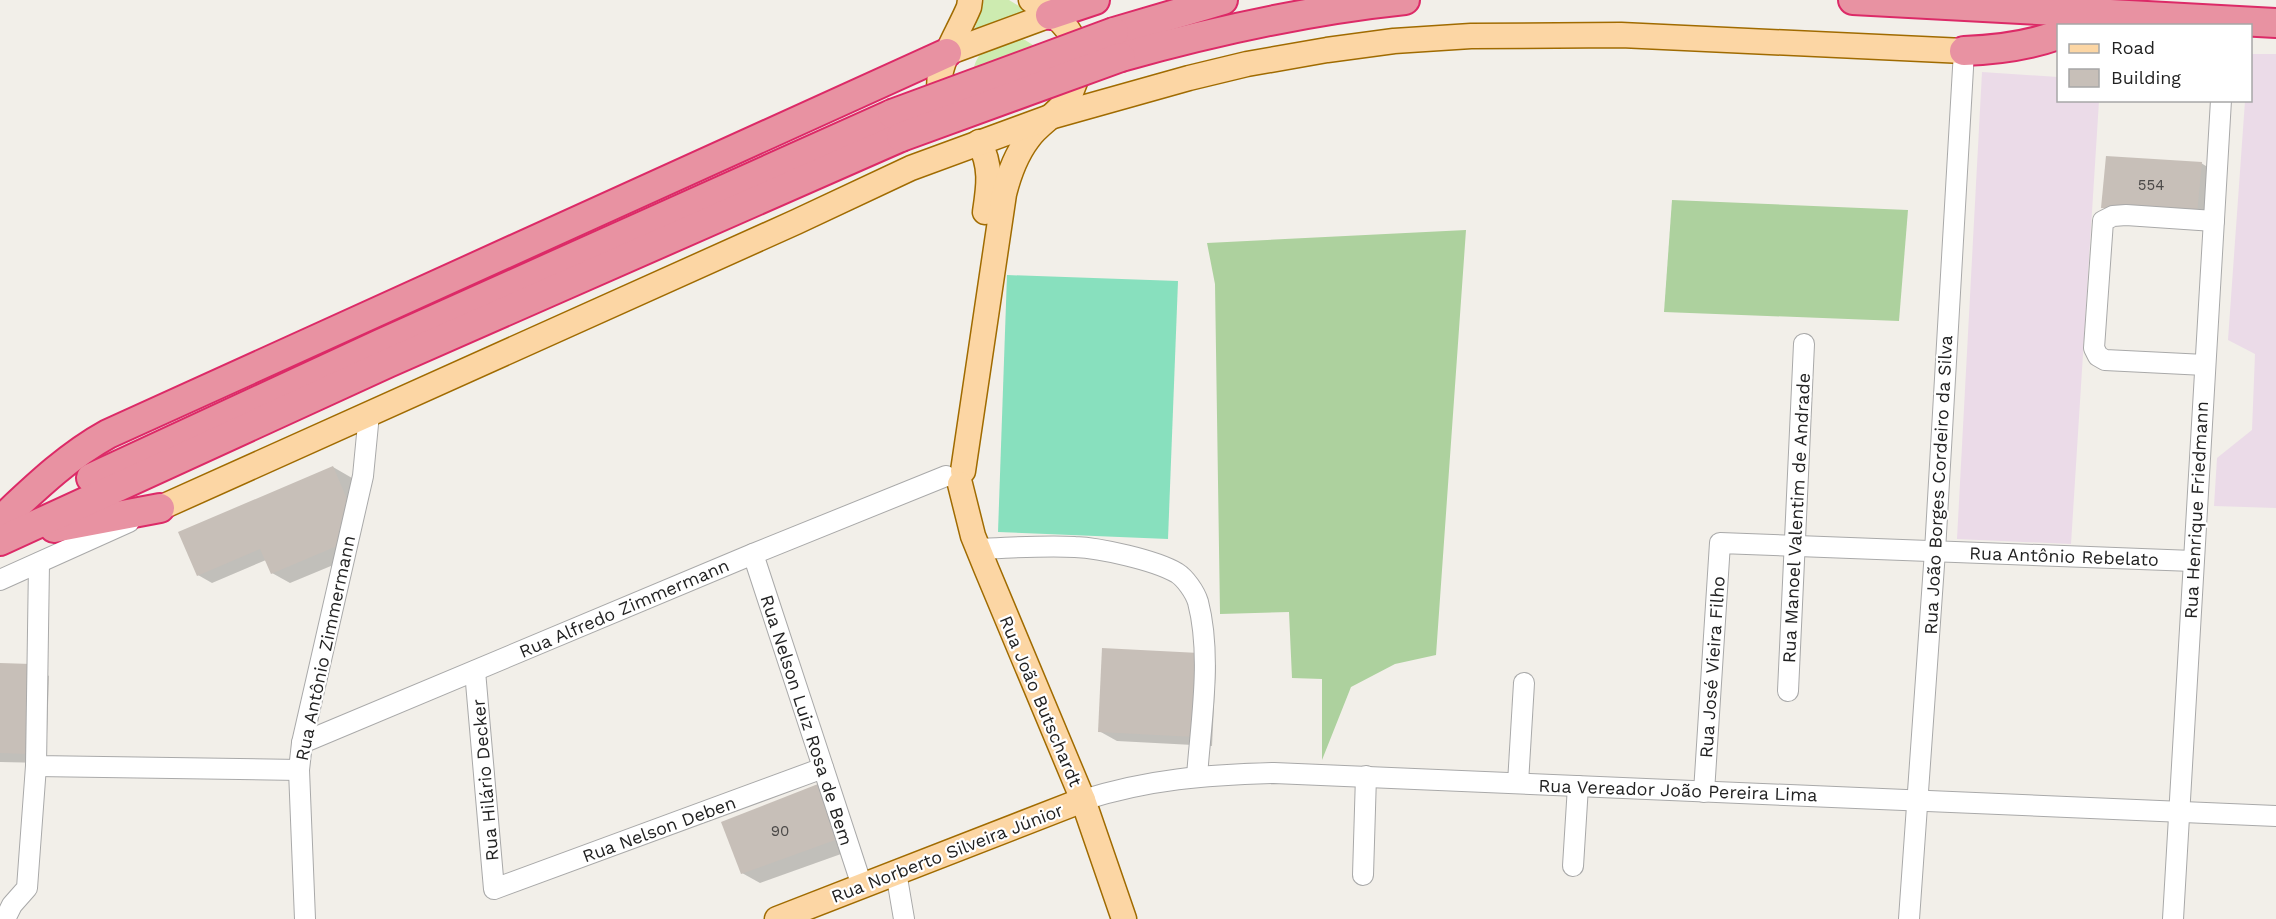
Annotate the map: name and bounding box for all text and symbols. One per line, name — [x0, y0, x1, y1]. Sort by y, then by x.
legend — [2057, 24, 2252, 102]
text: Road — [2111, 37, 2155, 58]
text: Building — [2111, 67, 2181, 88]
house number: 554 — [2138, 176, 2164, 194]
street label: Rua João Borges Cordeiro da Silva — [1920, 335, 1956, 635]
street label: Rua Manoel Valentim de Andrade — [1778, 372, 1814, 664]
street label: Rua Henrique Friedmann — [2180, 401, 2212, 619]
street label: Rua Antônio Zimmermann — [291, 533, 359, 763]
street label: Rua Antônio Rebelato — [1969, 542, 2159, 570]
street label: Rua Alfredo Zimmermann — [516, 554, 732, 662]
street label: Rua José Vieira Filho — [1695, 575, 1729, 759]
street label: Rua Nelson Luiz Rosa de Bem — [756, 592, 858, 848]
street label: Rua João Butschardt — [995, 612, 1087, 790]
street label: Rua Hilário Decker — [467, 698, 503, 862]
street label: Rua Vereador João Pereira Lima — [1538, 775, 1818, 805]
street label: Rua Nelson Deben — [580, 792, 738, 866]
street label: Rua Norberto Silveira Júnior — [828, 799, 1066, 907]
house number: 90 — [771, 822, 789, 840]

